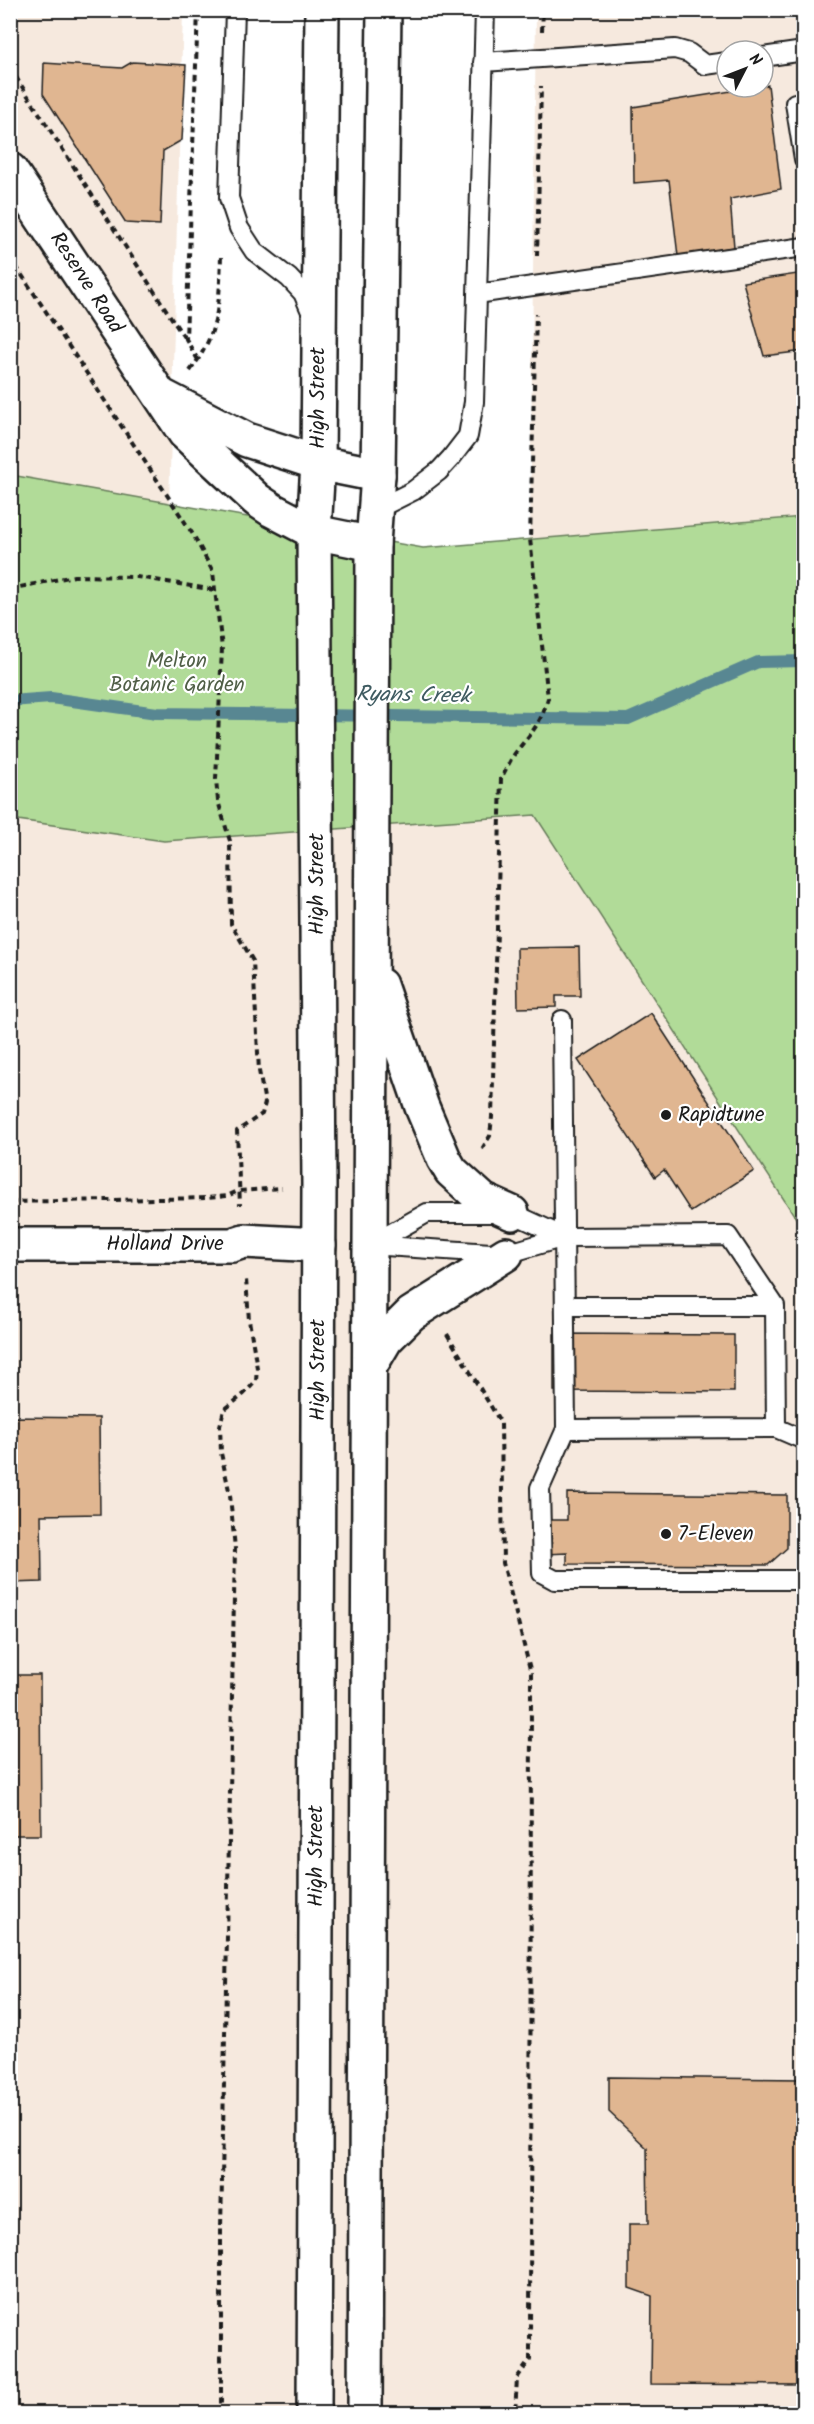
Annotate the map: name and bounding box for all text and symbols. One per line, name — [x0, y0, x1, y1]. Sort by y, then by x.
north arrow — [715, 39, 775, 99]
text: N — [742, 48, 768, 72]
street label: Reserve Road — [41, 225, 132, 341]
street label: High Street — [302, 346, 335, 449]
park label: Melton Botanic Garden — [109, 645, 245, 702]
water label: Ryans Creek — [356, 678, 474, 715]
street label: High Street — [301, 832, 334, 935]
place label: Rapidtune — [678, 1099, 765, 1132]
marker: Rapidtune — [659, 1108, 673, 1122]
street label: Holland Drive — [106, 1228, 224, 1261]
street label: High Street — [302, 1318, 335, 1421]
place label: 7-Eleven — [678, 1518, 754, 1551]
marker: 7-Eleven — [659, 1527, 673, 1541]
street label: High Street — [300, 1804, 333, 1907]

